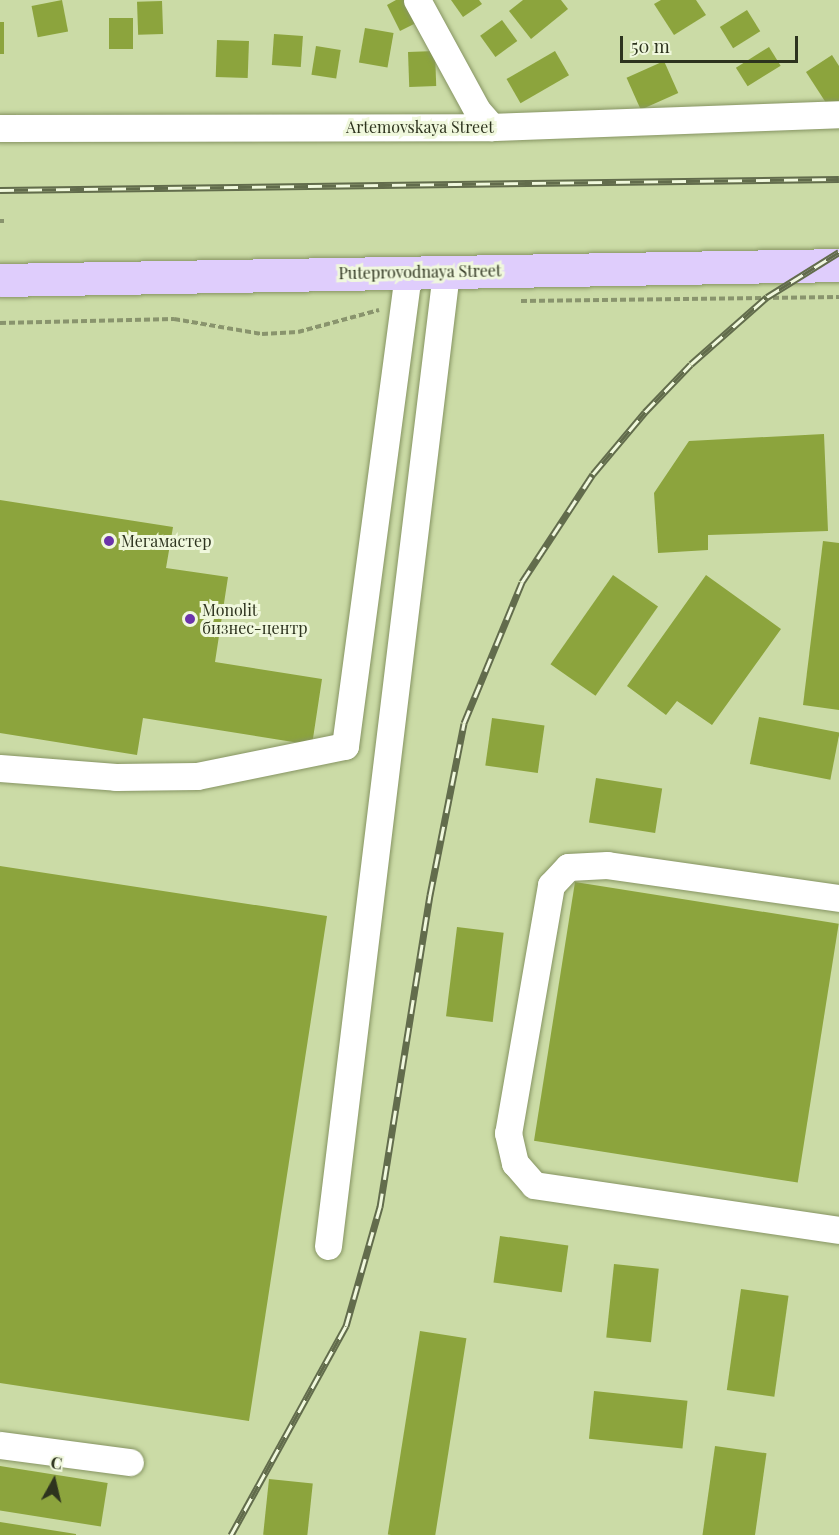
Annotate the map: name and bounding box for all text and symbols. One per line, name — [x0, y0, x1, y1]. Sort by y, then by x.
scale bar — [623, 24, 802, 62]
text: 50 m — [631, 34, 670, 58]
street label: Artemovskaya Street — [346, 117, 494, 137]
street label: Puteprovodnaya Street — [338, 261, 502, 283]
place label: Мегамастер — [121, 531, 212, 551]
marker: Мегамастер — [102, 534, 116, 548]
place label: Monolit бизнес-центр — [202, 600, 308, 638]
marker: Monolit бизнес-центр — [183, 612, 197, 626]
north arrow — [24, 1451, 84, 1511]
text: С — [50, 1451, 64, 1474]

